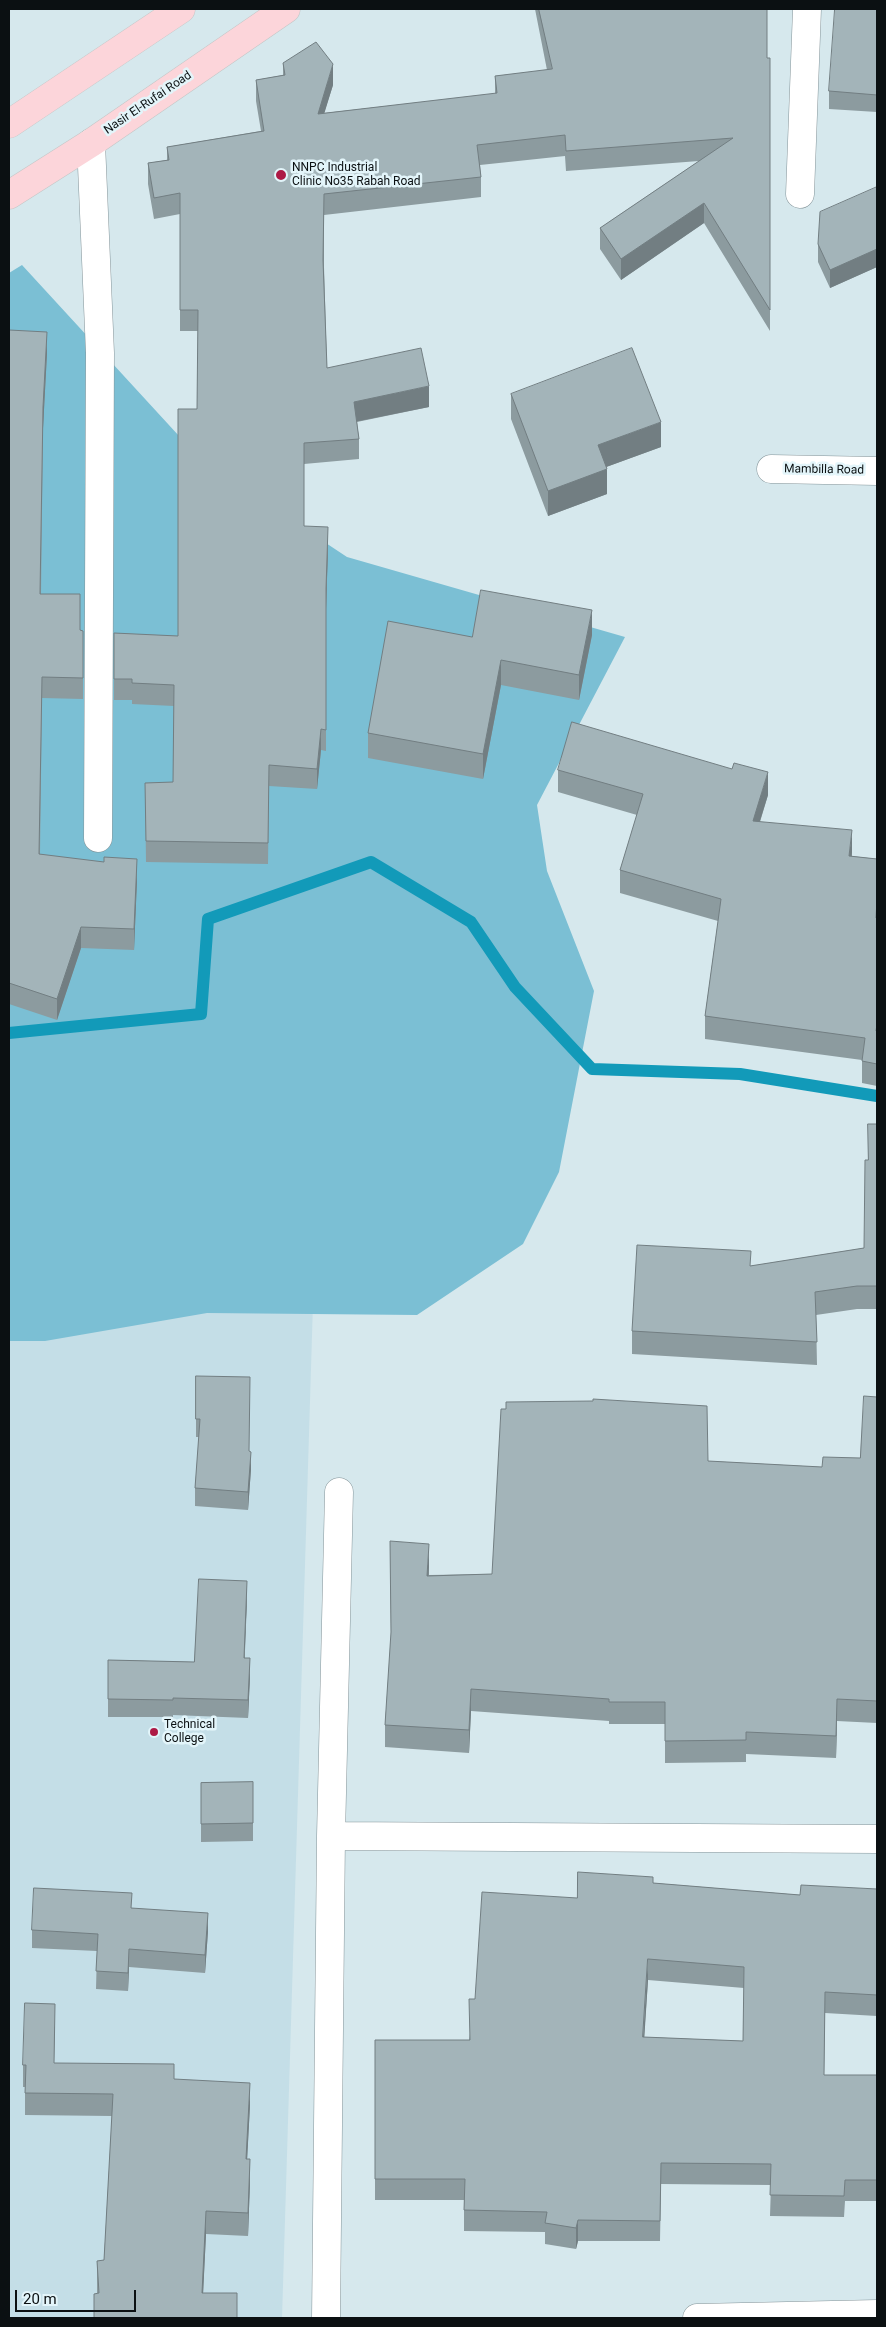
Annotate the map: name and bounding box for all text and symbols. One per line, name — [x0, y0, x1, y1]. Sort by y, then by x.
street label: Nasir El-Rufai Road — [102, 68, 194, 138]
place label: NNPC Industrial Clinic No35 Rabah Road — [292, 161, 421, 189]
marker: NNPC Industrial Clinic No35 Rabah Road — [274, 168, 288, 182]
street label: Mambilla Road — [784, 462, 864, 478]
place label: Technical College — [164, 1718, 215, 1746]
marker: Technical College — [148, 1726, 160, 1738]
scale bar — [18, 2280, 139, 2312]
text: 20 m — [23, 2290, 57, 2308]

